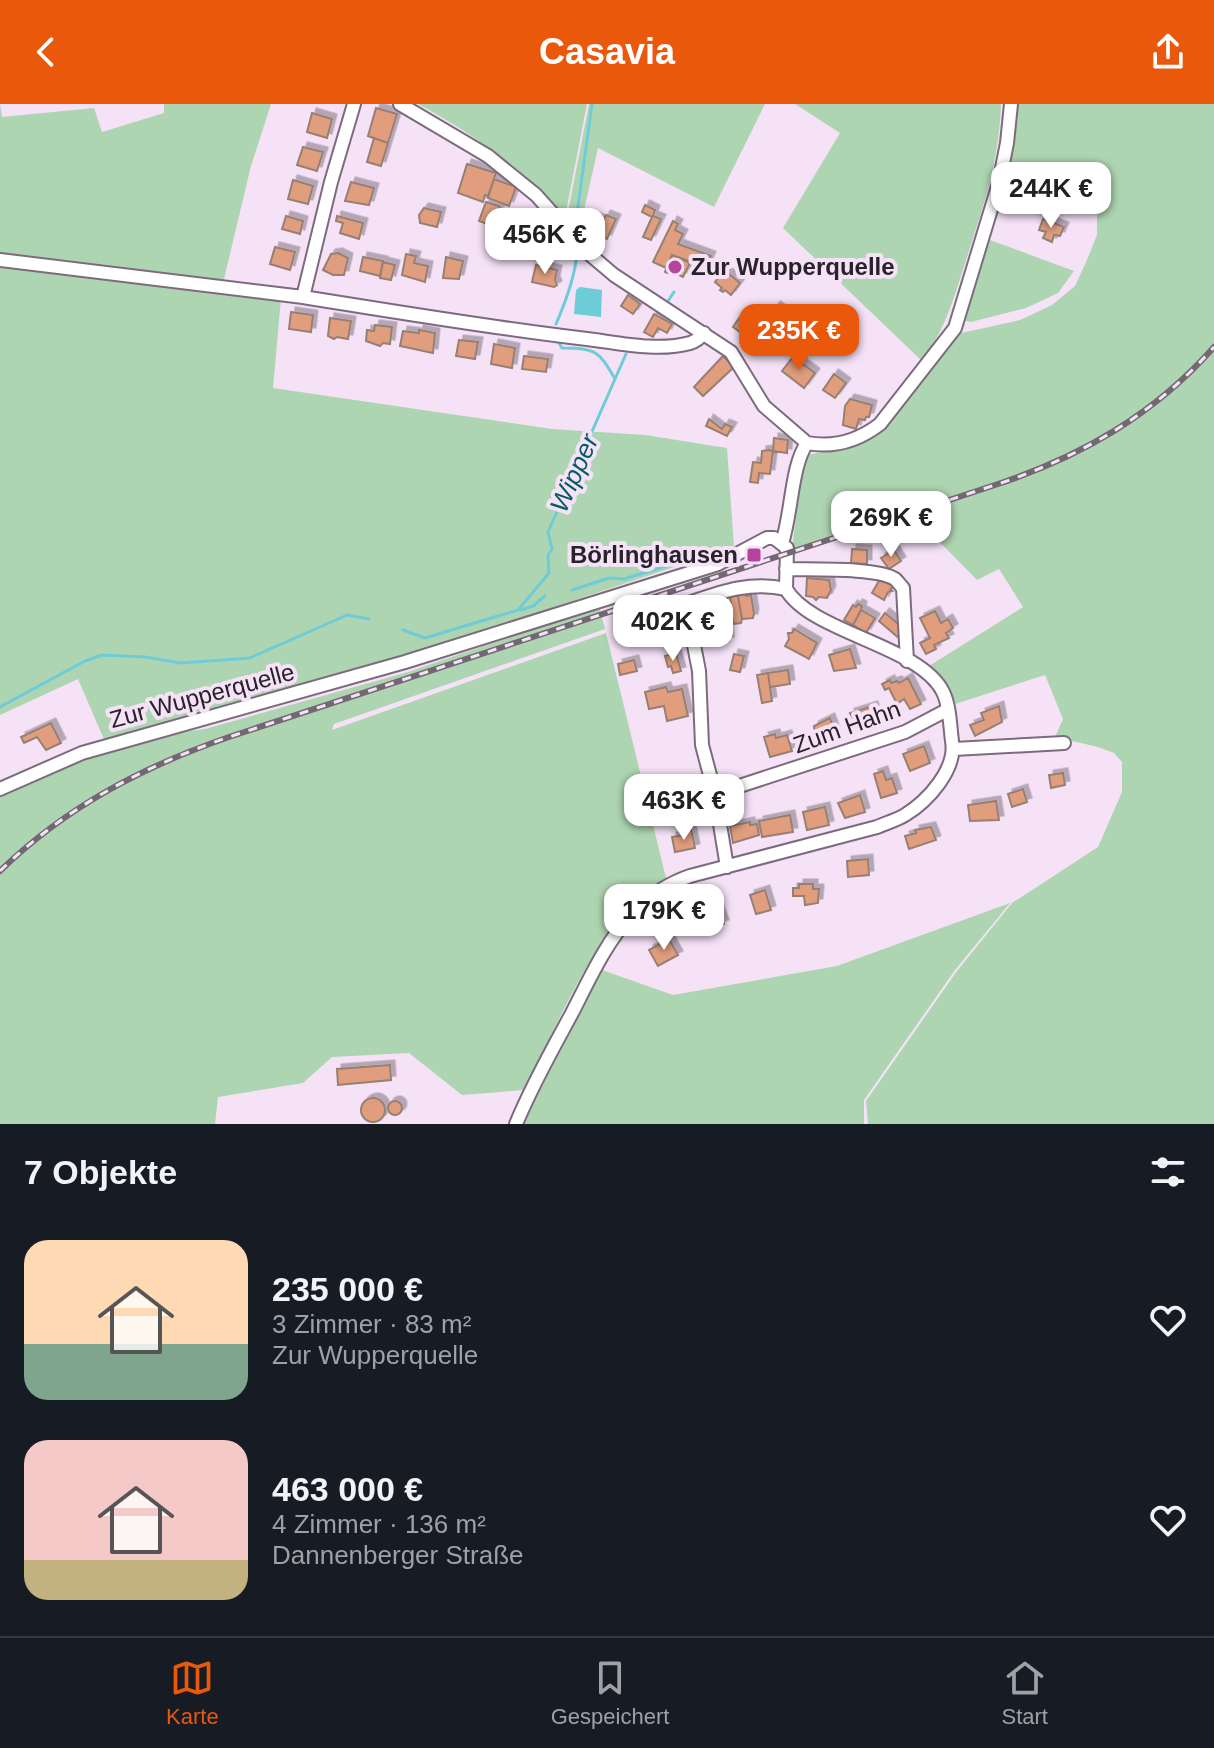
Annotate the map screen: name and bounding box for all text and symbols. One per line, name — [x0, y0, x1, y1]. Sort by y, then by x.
icon: back — [24, 30, 68, 74]
icon: share — [1146, 30, 1190, 74]
text: Casavia — [539, 31, 675, 72]
pin: 244K € — [986, 162, 1116, 230]
text: 244K € — [1009, 173, 1093, 203]
pin: 456K € — [480, 208, 610, 276]
text: 456K € — [503, 219, 587, 249]
place label: Zur Wupperquelle — [691, 253, 895, 280]
marker: Zur Wupperquelle — [666, 258, 684, 276]
pin: 235K € — [734, 304, 864, 372]
text: 235K € — [757, 315, 841, 345]
water label: Wipper — [544, 428, 605, 517]
pin: 269K € — [826, 491, 956, 559]
text: 269K € — [849, 502, 933, 532]
place label: Börlinghausen — [570, 541, 738, 568]
marker: Börlinghausen — [745, 546, 763, 564]
pin: 402K € — [608, 595, 738, 663]
text: 402K € — [631, 606, 715, 636]
street label: Zur Wupperquelle — [106, 658, 297, 733]
street label: Zum Hahn — [790, 695, 904, 758]
pin: 463K € — [619, 774, 749, 842]
text: 463K € — [642, 785, 726, 815]
pin: 179K € — [599, 884, 729, 952]
text: 179K € — [622, 895, 706, 925]
icon: filters — [1146, 1150, 1190, 1194]
text: 7 Objekte — [24, 1153, 177, 1191]
text: 235 000 € — [272, 1270, 423, 1308]
icon: home — [88, 1272, 184, 1368]
icon: heart — [1146, 1298, 1190, 1342]
text: 3 Zimmer · 83 m² — [272, 1309, 471, 1339]
text: Zur Wupperquelle — [272, 1340, 478, 1370]
text: 463 000 € — [272, 1470, 423, 1508]
icon: home — [88, 1472, 184, 1568]
icon: heart — [1146, 1498, 1190, 1542]
text: 4 Zimmer · 136 m² — [272, 1509, 486, 1539]
text: Dannenberger Straße — [272, 1540, 523, 1570]
tab: Karte — [166, 1656, 219, 1730]
tab: Gespeichert — [551, 1656, 669, 1730]
tab: Start — [1001, 1656, 1048, 1730]

